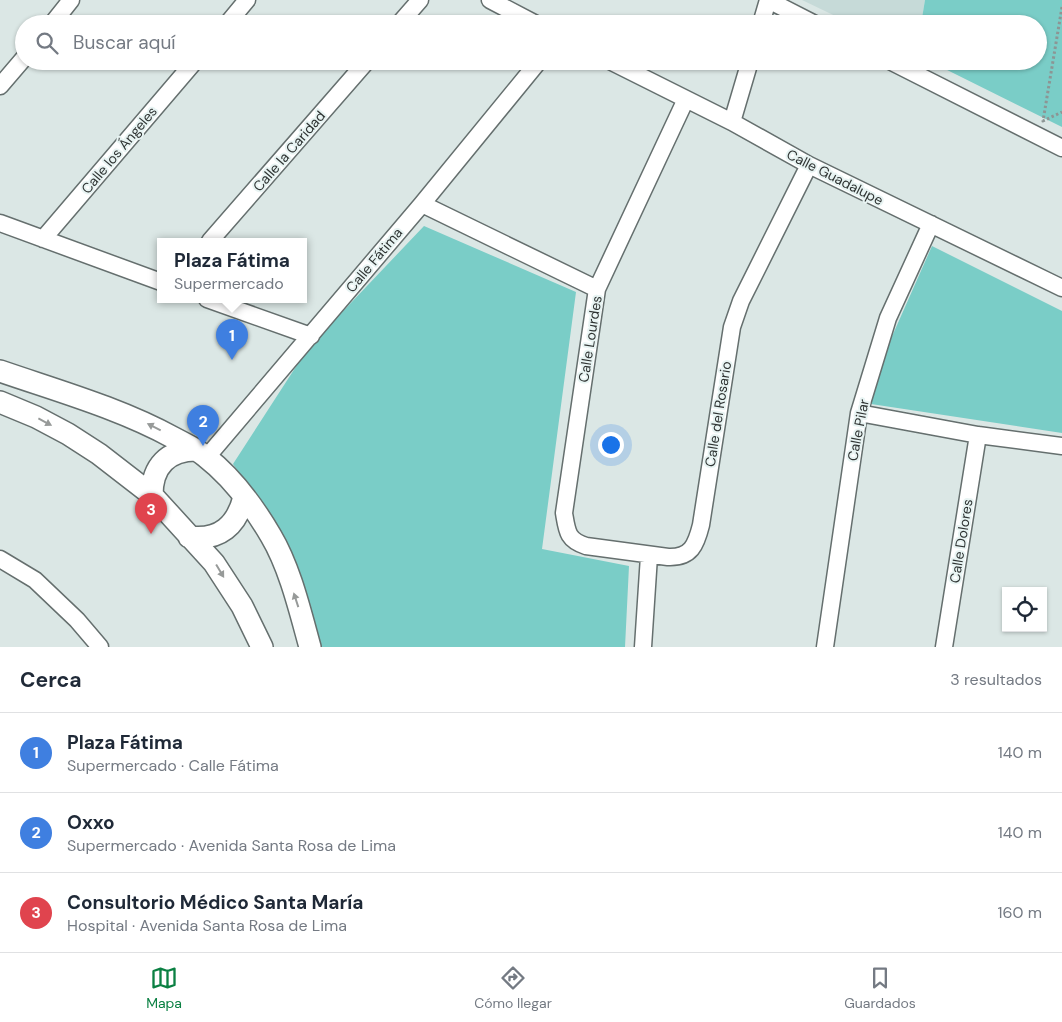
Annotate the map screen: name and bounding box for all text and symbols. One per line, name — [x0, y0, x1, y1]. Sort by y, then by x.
search box — [15, 15, 1047, 70]
icon: search — [33, 29, 61, 57]
text: Buscar aquí — [73, 30, 176, 55]
street label: Calle los Ángeles — [77, 103, 161, 197]
street label: Calle la Caridad — [249, 107, 329, 195]
street label: Calle Guadalupe — [784, 145, 886, 209]
street label: Calle Fátima — [342, 224, 406, 296]
popup — [157, 238, 307, 303]
text: Plaza Fátima — [174, 248, 290, 273]
text: Supermercado — [174, 273, 284, 294]
street label: Calle Lourdes — [574, 294, 606, 384]
pin: 1 — [216, 319, 248, 360]
street label: Calle del Rosario — [701, 360, 735, 468]
street label: Calle Pilar — [843, 397, 873, 463]
pin: 2 — [187, 405, 219, 446]
one-way arrow — [37, 418, 52, 426]
one-way arrow — [146, 423, 161, 431]
your location — [598, 432, 624, 458]
pin: 3 — [135, 493, 167, 534]
street label: Calle Dolores — [945, 498, 977, 584]
one-way arrow — [215, 565, 224, 578]
map controls — [1002, 587, 1047, 632]
button: locate — [1002, 587, 1047, 632]
one-way arrow — [292, 593, 299, 608]
text: Cerca — [20, 666, 82, 694]
text: 3 resultados — [950, 669, 1042, 690]
text: Plaza Fátima — [67, 730, 183, 755]
text: 1 — [33, 742, 39, 763]
text: 140 m — [998, 742, 1042, 763]
text: Supermercado · Calle Fátima — [67, 755, 279, 776]
text: Oxxo — [67, 810, 115, 835]
text: 2 — [31, 822, 41, 843]
text: 140 m — [998, 822, 1042, 843]
text: Supermercado · Avenida Santa Rosa de Lima — [67, 835, 396, 856]
text: Consultorio Médico Santa María — [67, 890, 363, 915]
text: 3 — [31, 902, 41, 923]
text: 160 m — [998, 902, 1042, 923]
text: Hospital · Avenida Santa Rosa de Lima — [67, 915, 347, 936]
tab: Mapa — [146, 964, 182, 1012]
tab: Cómo llegar — [474, 964, 552, 1012]
tab: Guardados — [844, 964, 916, 1012]

